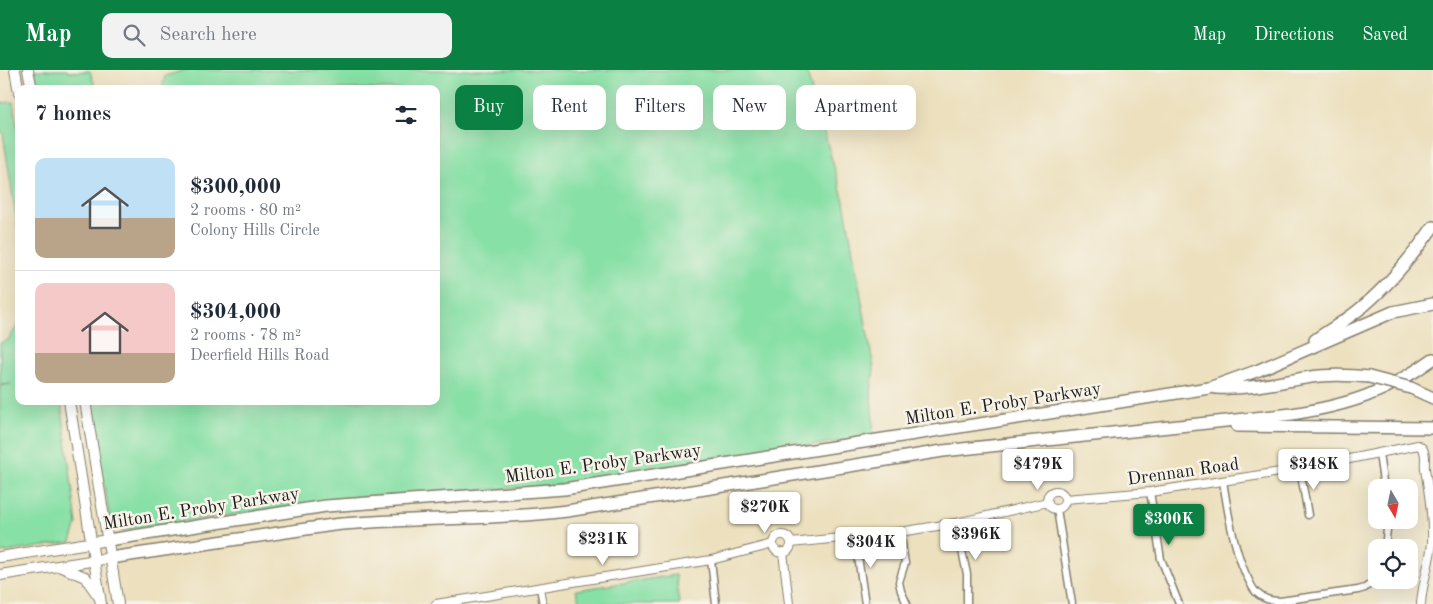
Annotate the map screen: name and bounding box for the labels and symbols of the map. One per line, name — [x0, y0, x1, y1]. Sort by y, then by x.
street label: Milton E. Proby Parkway — [904, 380, 1103, 428]
street label: Milton E. Proby Parkway — [504, 441, 703, 487]
pin: $479K — [1003, 448, 1073, 491]
pin: $348K — [1279, 448, 1349, 491]
street label: Drennan Road — [1126, 455, 1240, 489]
north arrow — [1368, 479, 1418, 529]
street label: Milton E. Proby Parkway — [102, 485, 301, 533]
pin: $270K — [730, 492, 800, 534]
pin: $300K — [1134, 504, 1204, 546]
pin: $396K — [941, 518, 1011, 561]
pin: $231K — [568, 524, 638, 566]
pin: $304K — [836, 526, 906, 569]

